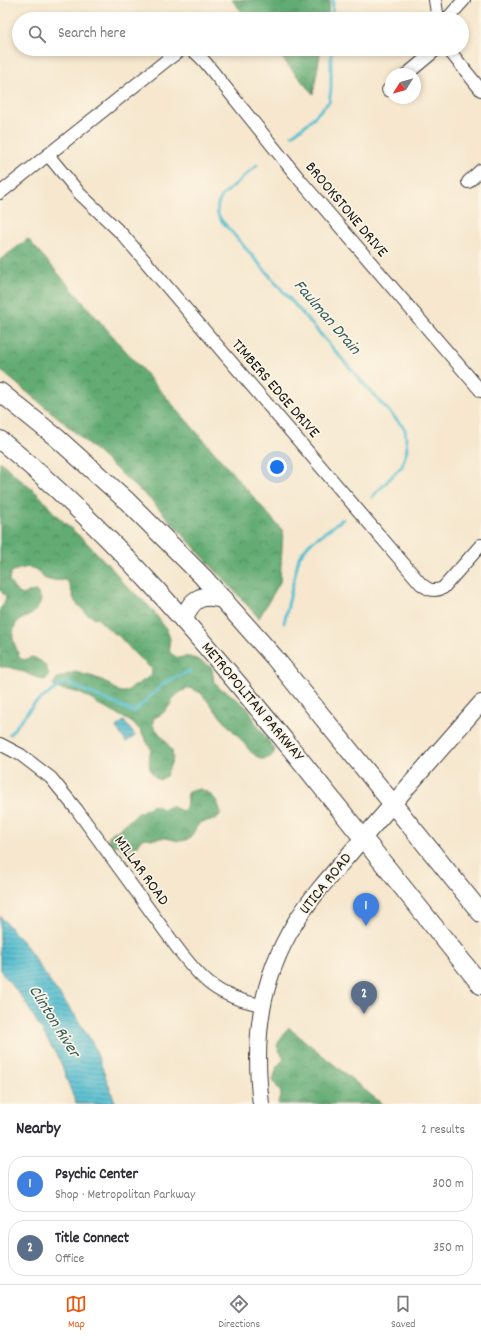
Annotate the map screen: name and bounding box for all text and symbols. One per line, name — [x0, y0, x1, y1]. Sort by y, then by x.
search box — [12, 12, 469, 56]
icon: search — [26, 23, 48, 45]
text: Search here — [58, 23, 126, 45]
north arrow — [385, 68, 421, 104]
street label: BROOKSTONE DRIVE — [299, 157, 393, 263]
water label: Faulman Drain — [287, 275, 366, 362]
street label: TIMBERS EDGE DRIVE — [225, 334, 325, 444]
your location — [267, 457, 287, 477]
street label: METROPOLITAN PARKWAY — [195, 637, 310, 768]
street label: MILLAR ROAD — [108, 831, 174, 911]
street label: UTICA ROAD — [294, 848, 358, 920]
pin: 1 — [353, 893, 379, 926]
water label: Clinton River — [21, 981, 86, 1064]
pin: 2 — [351, 981, 377, 1014]
text: Nearby — [16, 1118, 60, 1142]
text: 2 results — [421, 1121, 465, 1140]
text: Psychic Center — [55, 1164, 138, 1186]
text: 1 — [29, 1175, 31, 1194]
text: 300 m — [432, 1175, 464, 1194]
text: Shop · Metropolitan Parkway — [55, 1186, 195, 1205]
text: Title Connect — [55, 1228, 129, 1250]
text: 2 — [27, 1239, 33, 1258]
text: 350 m — [433, 1239, 464, 1258]
text: Office — [55, 1250, 84, 1269]
tab: Map — [65, 1293, 87, 1333]
tab: Directions — [218, 1293, 260, 1333]
tab: Saved — [391, 1293, 416, 1333]

